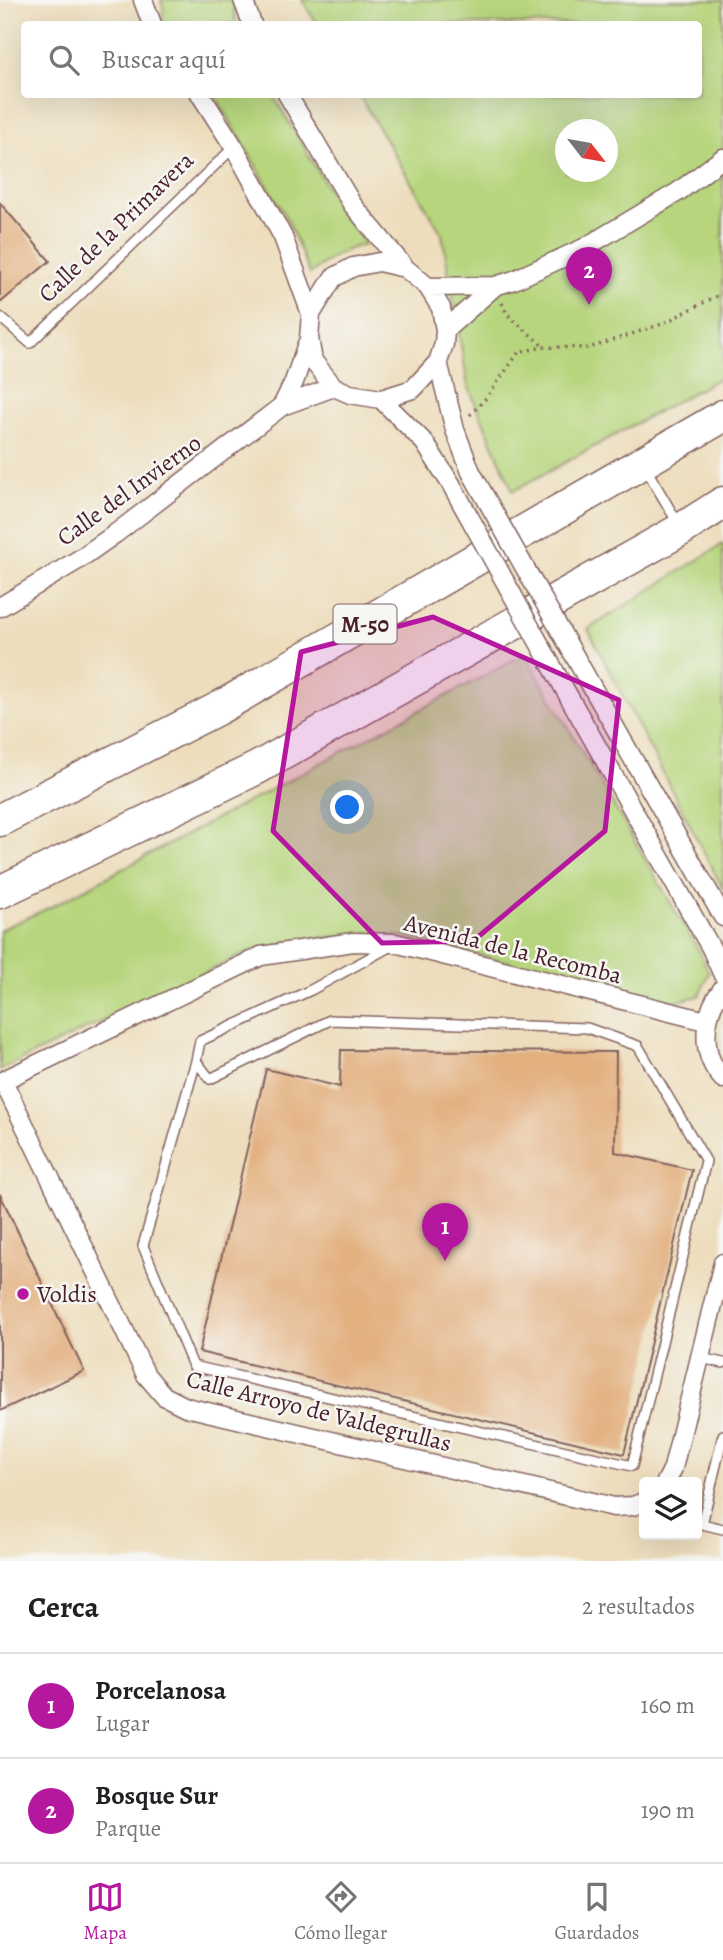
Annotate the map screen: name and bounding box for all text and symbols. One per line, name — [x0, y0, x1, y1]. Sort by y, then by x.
search box — [21, 21, 702, 98]
icon: search — [45, 41, 83, 79]
text: Buscar aquí — [101, 42, 226, 77]
north arrow — [555, 119, 618, 182]
street label: Calle de la Primavera — [31, 144, 201, 310]
pin: 2 — [566, 247, 612, 305]
street label: Calle del Invierno — [50, 427, 208, 553]
road number: M-50 — [334, 604, 396, 644]
your location — [330, 790, 364, 824]
street label: Avenida de la Recomba — [400, 906, 626, 992]
pin: 1 — [422, 1203, 468, 1261]
place label: Voldis — [36, 1278, 97, 1310]
marker: Voldis — [15, 1286, 31, 1302]
street label: Calle Arroyo de Valdegrullas — [183, 1363, 455, 1459]
map controls — [639, 1477, 702, 1540]
button: layers — [639, 1477, 702, 1540]
text: Cerca — [28, 1587, 99, 1627]
text: 2 resultados — [582, 1591, 695, 1622]
text: Porcelanosa — [95, 1673, 226, 1708]
text: 1 — [47, 1690, 55, 1721]
text: 160 m — [641, 1690, 695, 1721]
text: Lugar — [95, 1708, 150, 1739]
text: Bosque Sur — [95, 1778, 218, 1813]
text: 2 — [45, 1795, 57, 1826]
text: 190 m — [641, 1795, 695, 1826]
text: Parque — [95, 1813, 161, 1844]
tab: Mapa — [84, 1878, 127, 1946]
tab: Cómo llegar — [294, 1878, 387, 1946]
tab: Guardados — [555, 1878, 639, 1946]

